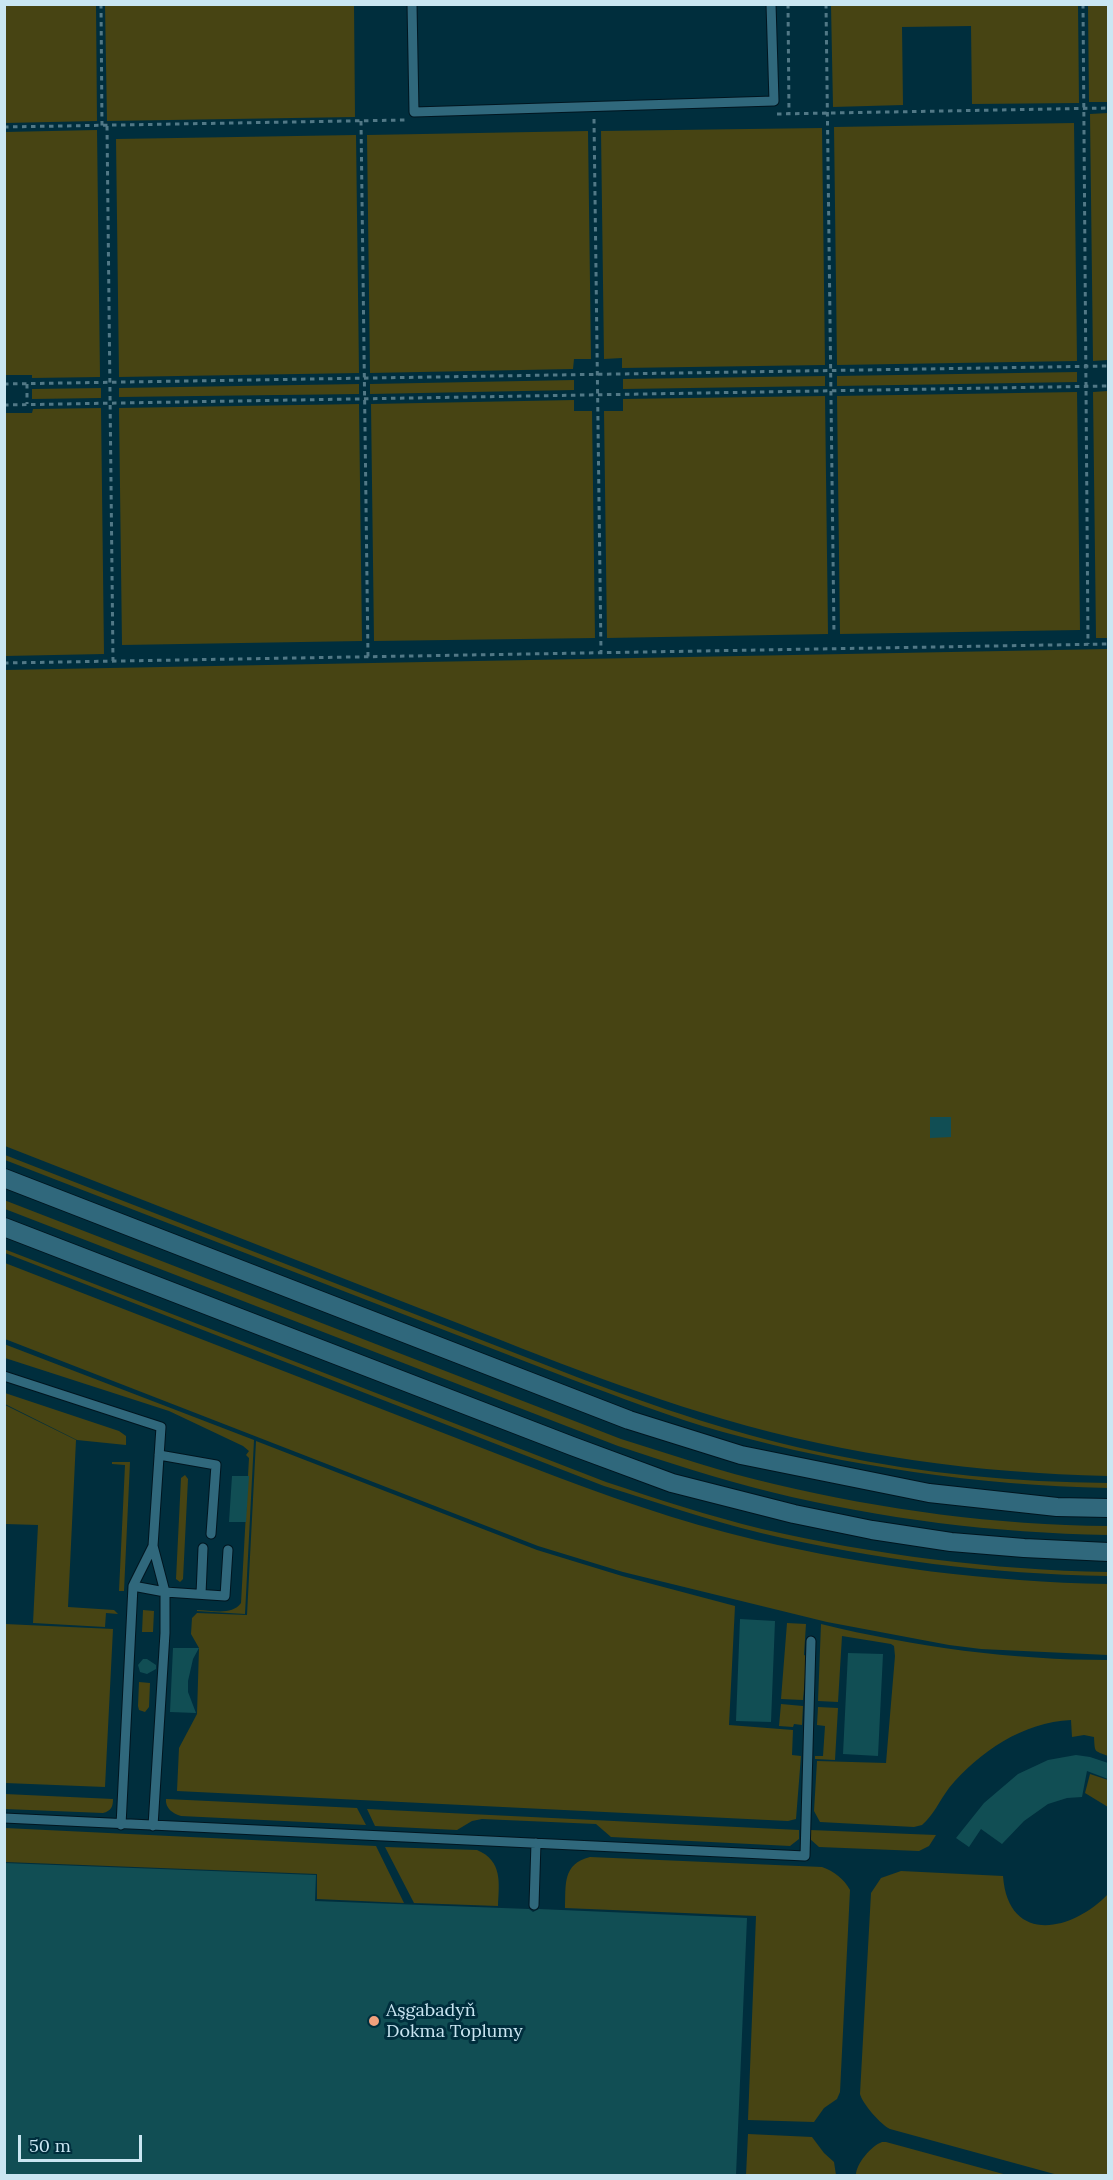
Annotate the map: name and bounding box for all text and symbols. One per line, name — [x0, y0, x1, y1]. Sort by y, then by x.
place label: Aşgabadyň Dokma Toplumy — [386, 2000, 523, 2042]
marker: Aşgabadyň Dokma Toplumy — [367, 2014, 381, 2028]
scale bar — [21, 2123, 146, 2161]
text: 50 m — [29, 2134, 71, 2157]

